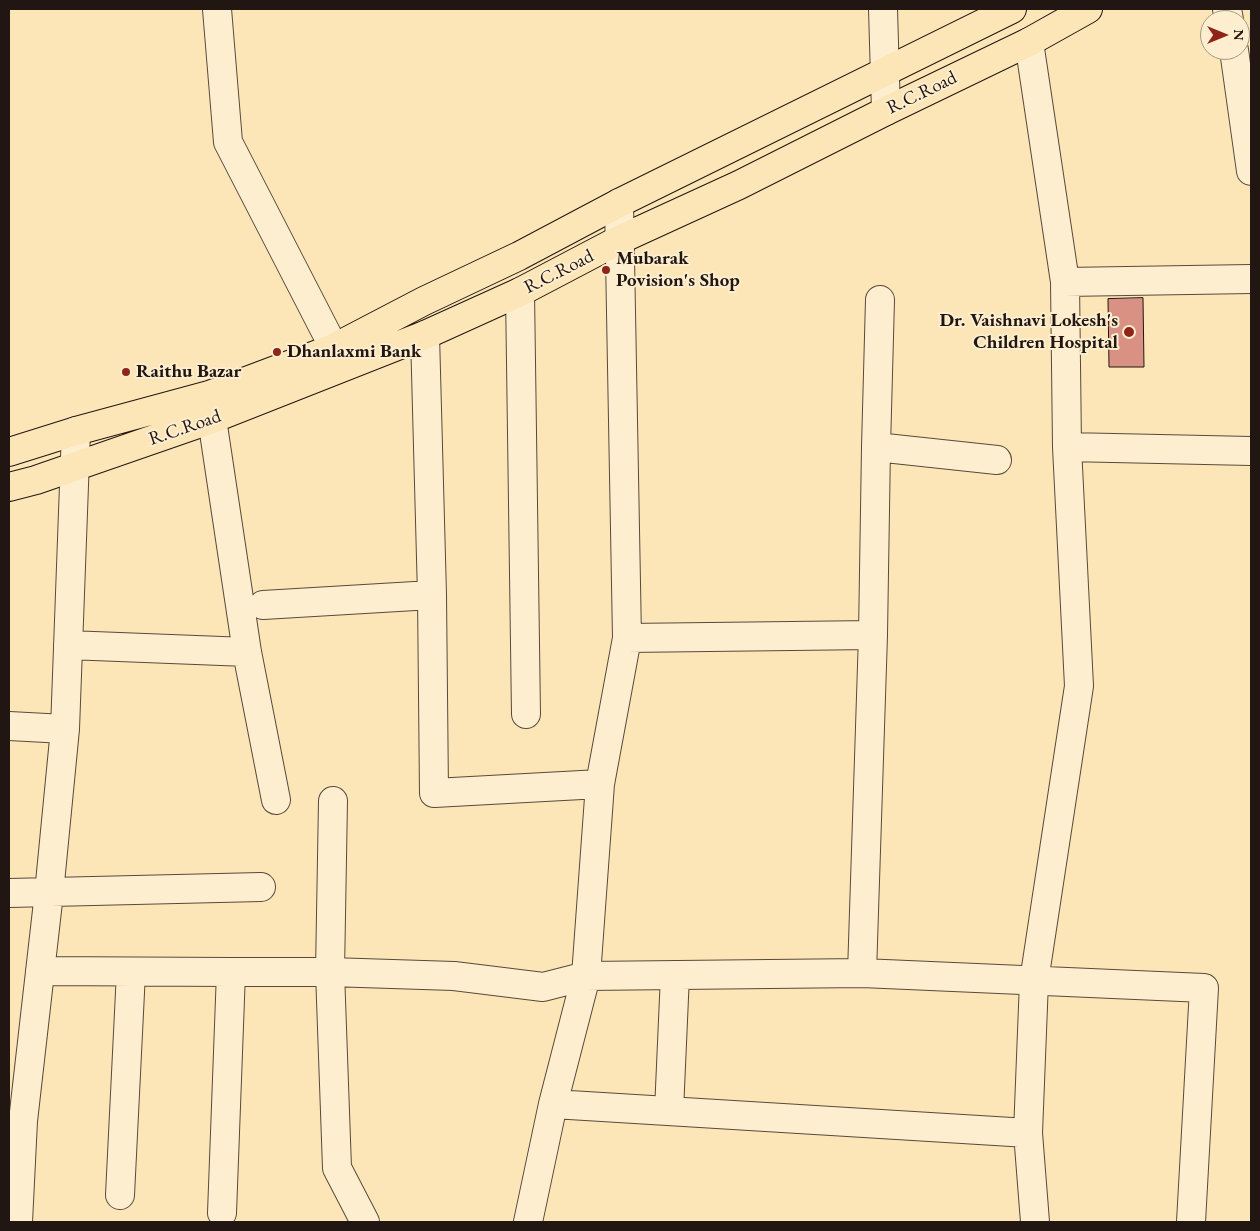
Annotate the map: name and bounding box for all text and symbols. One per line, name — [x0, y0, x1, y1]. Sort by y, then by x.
north arrow — [1200, 10, 1250, 60]
text: N — [1230, 29, 1248, 41]
street label: R.C.Road — [883, 66, 961, 120]
street label: R.C.Road — [520, 245, 598, 299]
place label: Mubarak Povision's Shop — [616, 248, 740, 292]
marker: Mubarak Povision's Shop — [600, 264, 612, 276]
place label: Dr. Vaishnavi Lokesh's Children Hospital — [939, 310, 1118, 354]
marker: Dr. Vaishnavi Lokesh's Children Hospital — [1122, 325, 1136, 339]
place label: Dhanlaxmi Bank — [287, 341, 421, 363]
marker: Dhanlaxmi Bank — [271, 346, 283, 358]
place label: Raithu Bazar — [136, 361, 241, 383]
marker: Raithu Bazar — [120, 366, 132, 378]
street label: R.C.Road — [146, 405, 224, 451]

